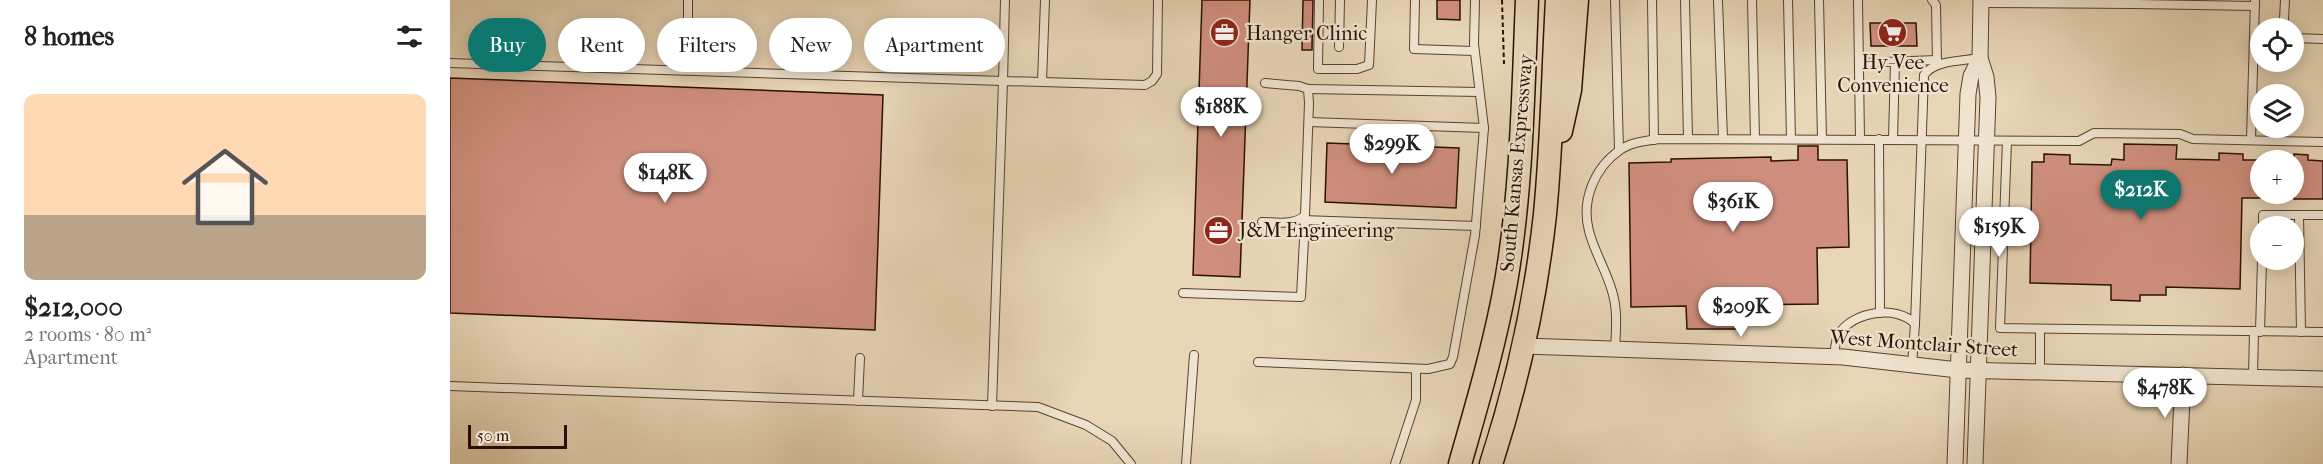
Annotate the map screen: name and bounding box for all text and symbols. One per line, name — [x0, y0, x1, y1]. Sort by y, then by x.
supermarket icon: Hy-Vee Convenience — [1877, 16, 1909, 48]
office icon: Hanger Clinic — [1209, 17, 1241, 49]
chip: Buy — [468, 18, 546, 72]
chip: Rent — [558, 18, 645, 72]
chip: Filters — [657, 18, 757, 72]
chip: New — [769, 18, 852, 72]
chip: Apartment — [864, 18, 1005, 72]
map controls — [2250, 18, 2304, 270]
button: locate — [2250, 18, 2304, 72]
icon: filters — [393, 20, 426, 53]
text: 8 homes — [24, 21, 114, 52]
place label: Hanger Clinic — [1246, 22, 1367, 45]
place label: Hy-Vee Convenience — [1837, 51, 1949, 97]
street label: South Kansas Expressway — [1496, 52, 1538, 273]
button: layers — [2250, 84, 2304, 138]
pin: $188K — [1179, 87, 1263, 138]
text: $188K — [1195, 95, 1247, 118]
pin: $299K — [1350, 124, 1434, 175]
text: $299K — [1364, 132, 1420, 155]
icon: home — [171, 133, 279, 241]
button: + — [2250, 150, 2304, 204]
pin: $148K — [623, 153, 707, 204]
text: $148K — [638, 161, 692, 184]
pin: $212K — [2099, 170, 2183, 221]
text: $212K — [2114, 178, 2168, 201]
pin: $361K — [1691, 182, 1775, 233]
text: $361K — [1707, 190, 1759, 213]
pin: $159K — [1957, 207, 2041, 258]
office icon: J&M Engineering — [1202, 214, 1234, 246]
text: $159K — [1973, 215, 2025, 238]
button: − — [2250, 216, 2304, 270]
place label: J&M Engineering — [1237, 219, 1394, 242]
pin: $209K — [1699, 287, 1783, 338]
text: $212,000 — [24, 292, 123, 323]
text: $209K — [1712, 295, 1770, 318]
text: 2 rooms · 80 m² — [24, 323, 151, 346]
street label: West Montclair Street — [1828, 325, 2019, 362]
text: Apartment — [24, 346, 118, 369]
pin: $478K — [2123, 368, 2207, 419]
text: $478K — [2137, 376, 2193, 399]
scale bar — [468, 422, 567, 450]
text: 50 m — [477, 426, 509, 445]

